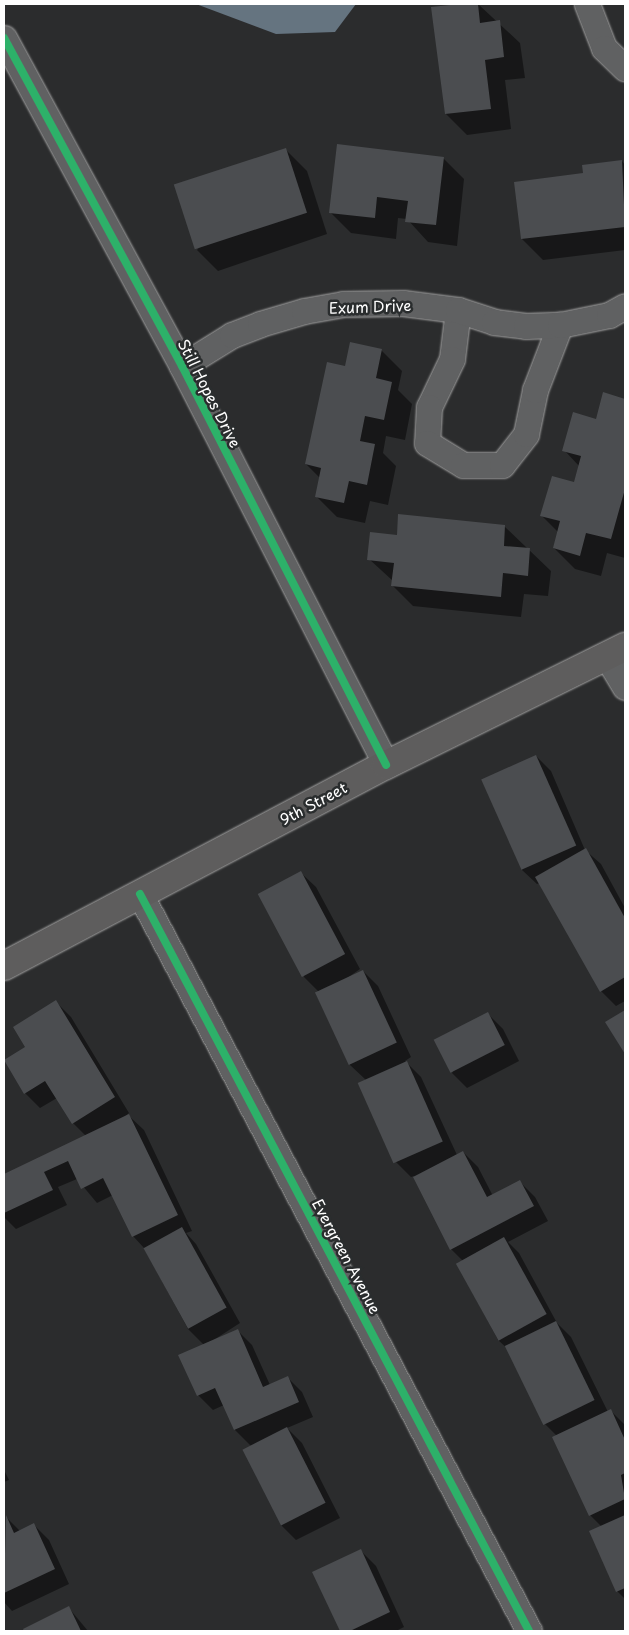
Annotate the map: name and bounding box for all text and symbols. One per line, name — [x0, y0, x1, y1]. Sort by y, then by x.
street label: Exum Drive — [328, 296, 412, 316]
street label: Still Hopes Drive — [175, 335, 245, 451]
street label: 9th Street — [276, 778, 350, 828]
street label: Evergreen Avenue — [309, 1195, 385, 1317]

